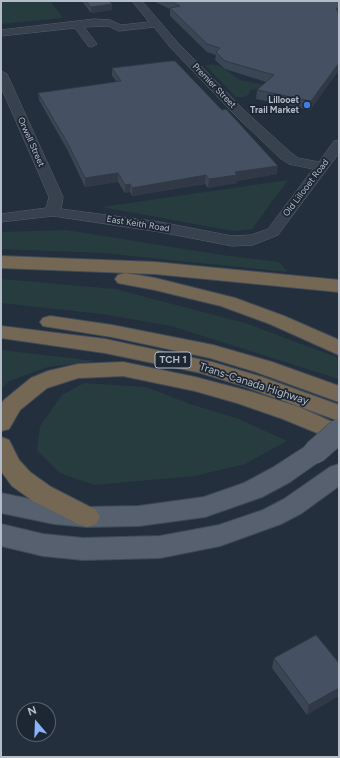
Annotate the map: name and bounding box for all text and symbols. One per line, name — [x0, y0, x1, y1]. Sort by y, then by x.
street label: Premier Street — [190, 61, 238, 111]
place label: Lillooet Trail Market — [250, 95, 299, 116]
marker: Lillooet Trail Market — [302, 100, 312, 110]
street label: Orwell Street — [15, 115, 47, 169]
street label: Old Lillooet Road — [281, 157, 331, 219]
street label: East Keith Road — [106, 214, 170, 234]
road number: TCH 1 — [155, 352, 191, 368]
street label: Trans-Canada Highway — [198, 360, 310, 408]
north arrow — [16, 702, 56, 742]
text: N — [26, 704, 38, 719]

